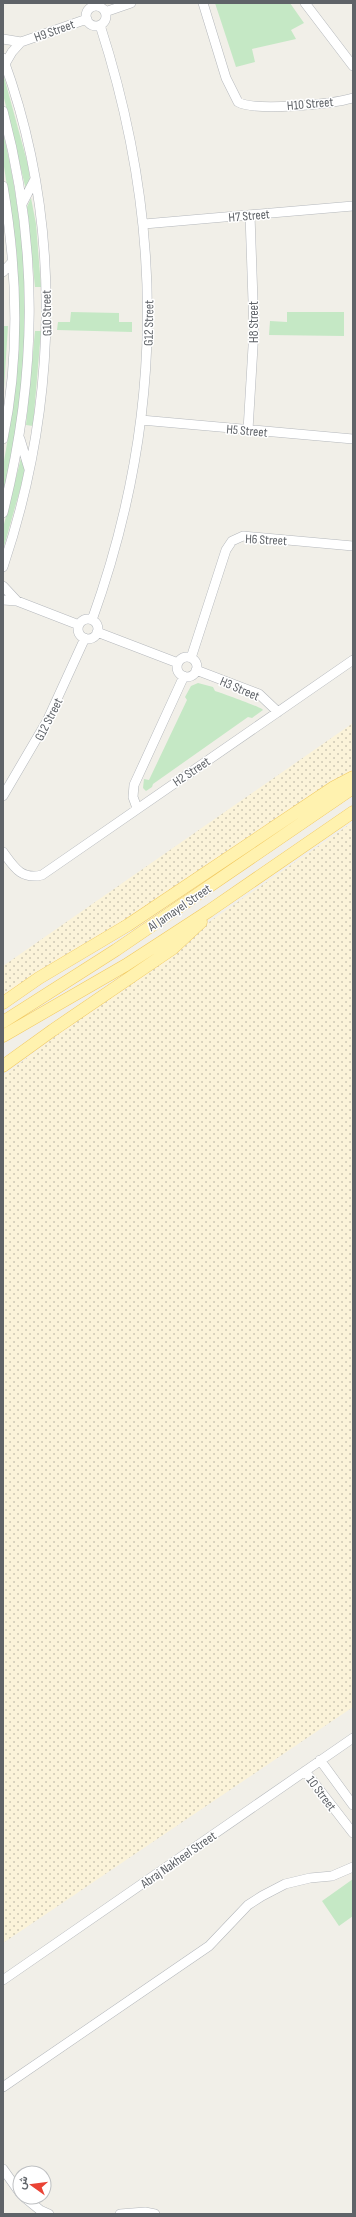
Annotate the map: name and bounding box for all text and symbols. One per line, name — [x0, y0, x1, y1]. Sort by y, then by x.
street label: H9 Street — [32, 16, 77, 46]
street label: H10 Street — [286, 94, 334, 114]
street label: H7 Street — [228, 206, 270, 226]
street label: G10 Street — [39, 290, 55, 336]
street label: G12 Street — [141, 300, 157, 346]
street label: H8 Street — [246, 301, 262, 343]
street label: H5 Street — [226, 421, 268, 441]
street label: H6 Street — [245, 531, 287, 549]
street label: H3 Street — [217, 673, 262, 704]
street label: G12 Street — [31, 695, 66, 744]
street label: H2 Street — [170, 754, 213, 790]
street label: Al Jamayel Street — [144, 881, 214, 935]
street label: 10 Street — [303, 1773, 340, 1814]
street label: Abraj Nakheel Street — [137, 1828, 219, 1892]
north arrow — [12, 2165, 52, 2205]
text: ش — [15, 2175, 31, 2191]

